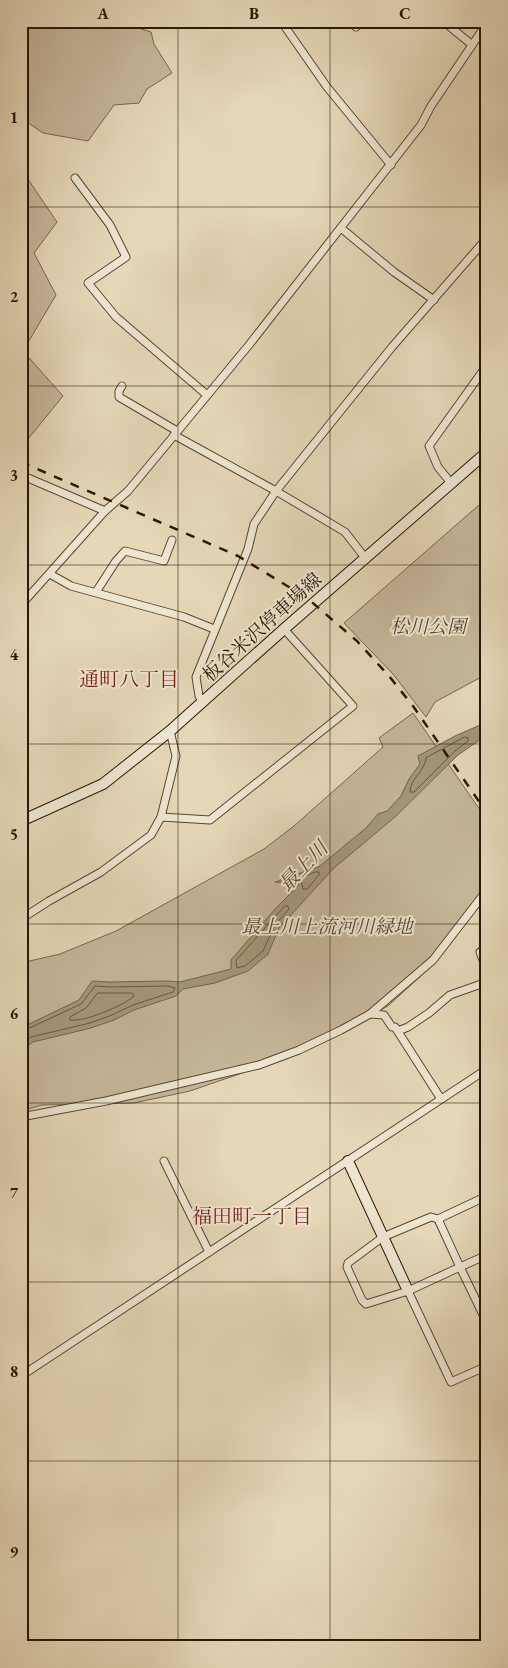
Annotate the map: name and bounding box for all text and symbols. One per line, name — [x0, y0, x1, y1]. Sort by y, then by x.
text: A — [96, 3, 109, 24]
text: B — [249, 3, 259, 24]
text: C — [399, 3, 411, 24]
text: 1 — [10, 107, 18, 128]
text: 2 — [10, 286, 19, 307]
text: 3 — [10, 465, 18, 486]
street label: 板谷米沢停車場線 — [197, 567, 327, 687]
park label: 松川公園 — [390, 614, 469, 639]
text: 4 — [10, 644, 19, 665]
district label: 通町八丁目 — [79, 666, 179, 692]
text: 5 — [10, 824, 18, 845]
water label: 最上川 — [273, 834, 335, 897]
park label: 最上川上流河川緑地 — [241, 914, 414, 939]
text: 6 — [10, 1003, 19, 1024]
text: 7 — [10, 1182, 19, 1203]
district label: 福田町一丁目 — [192, 1203, 312, 1229]
text: 8 — [10, 1361, 18, 1382]
text: 9 — [10, 1541, 19, 1562]

